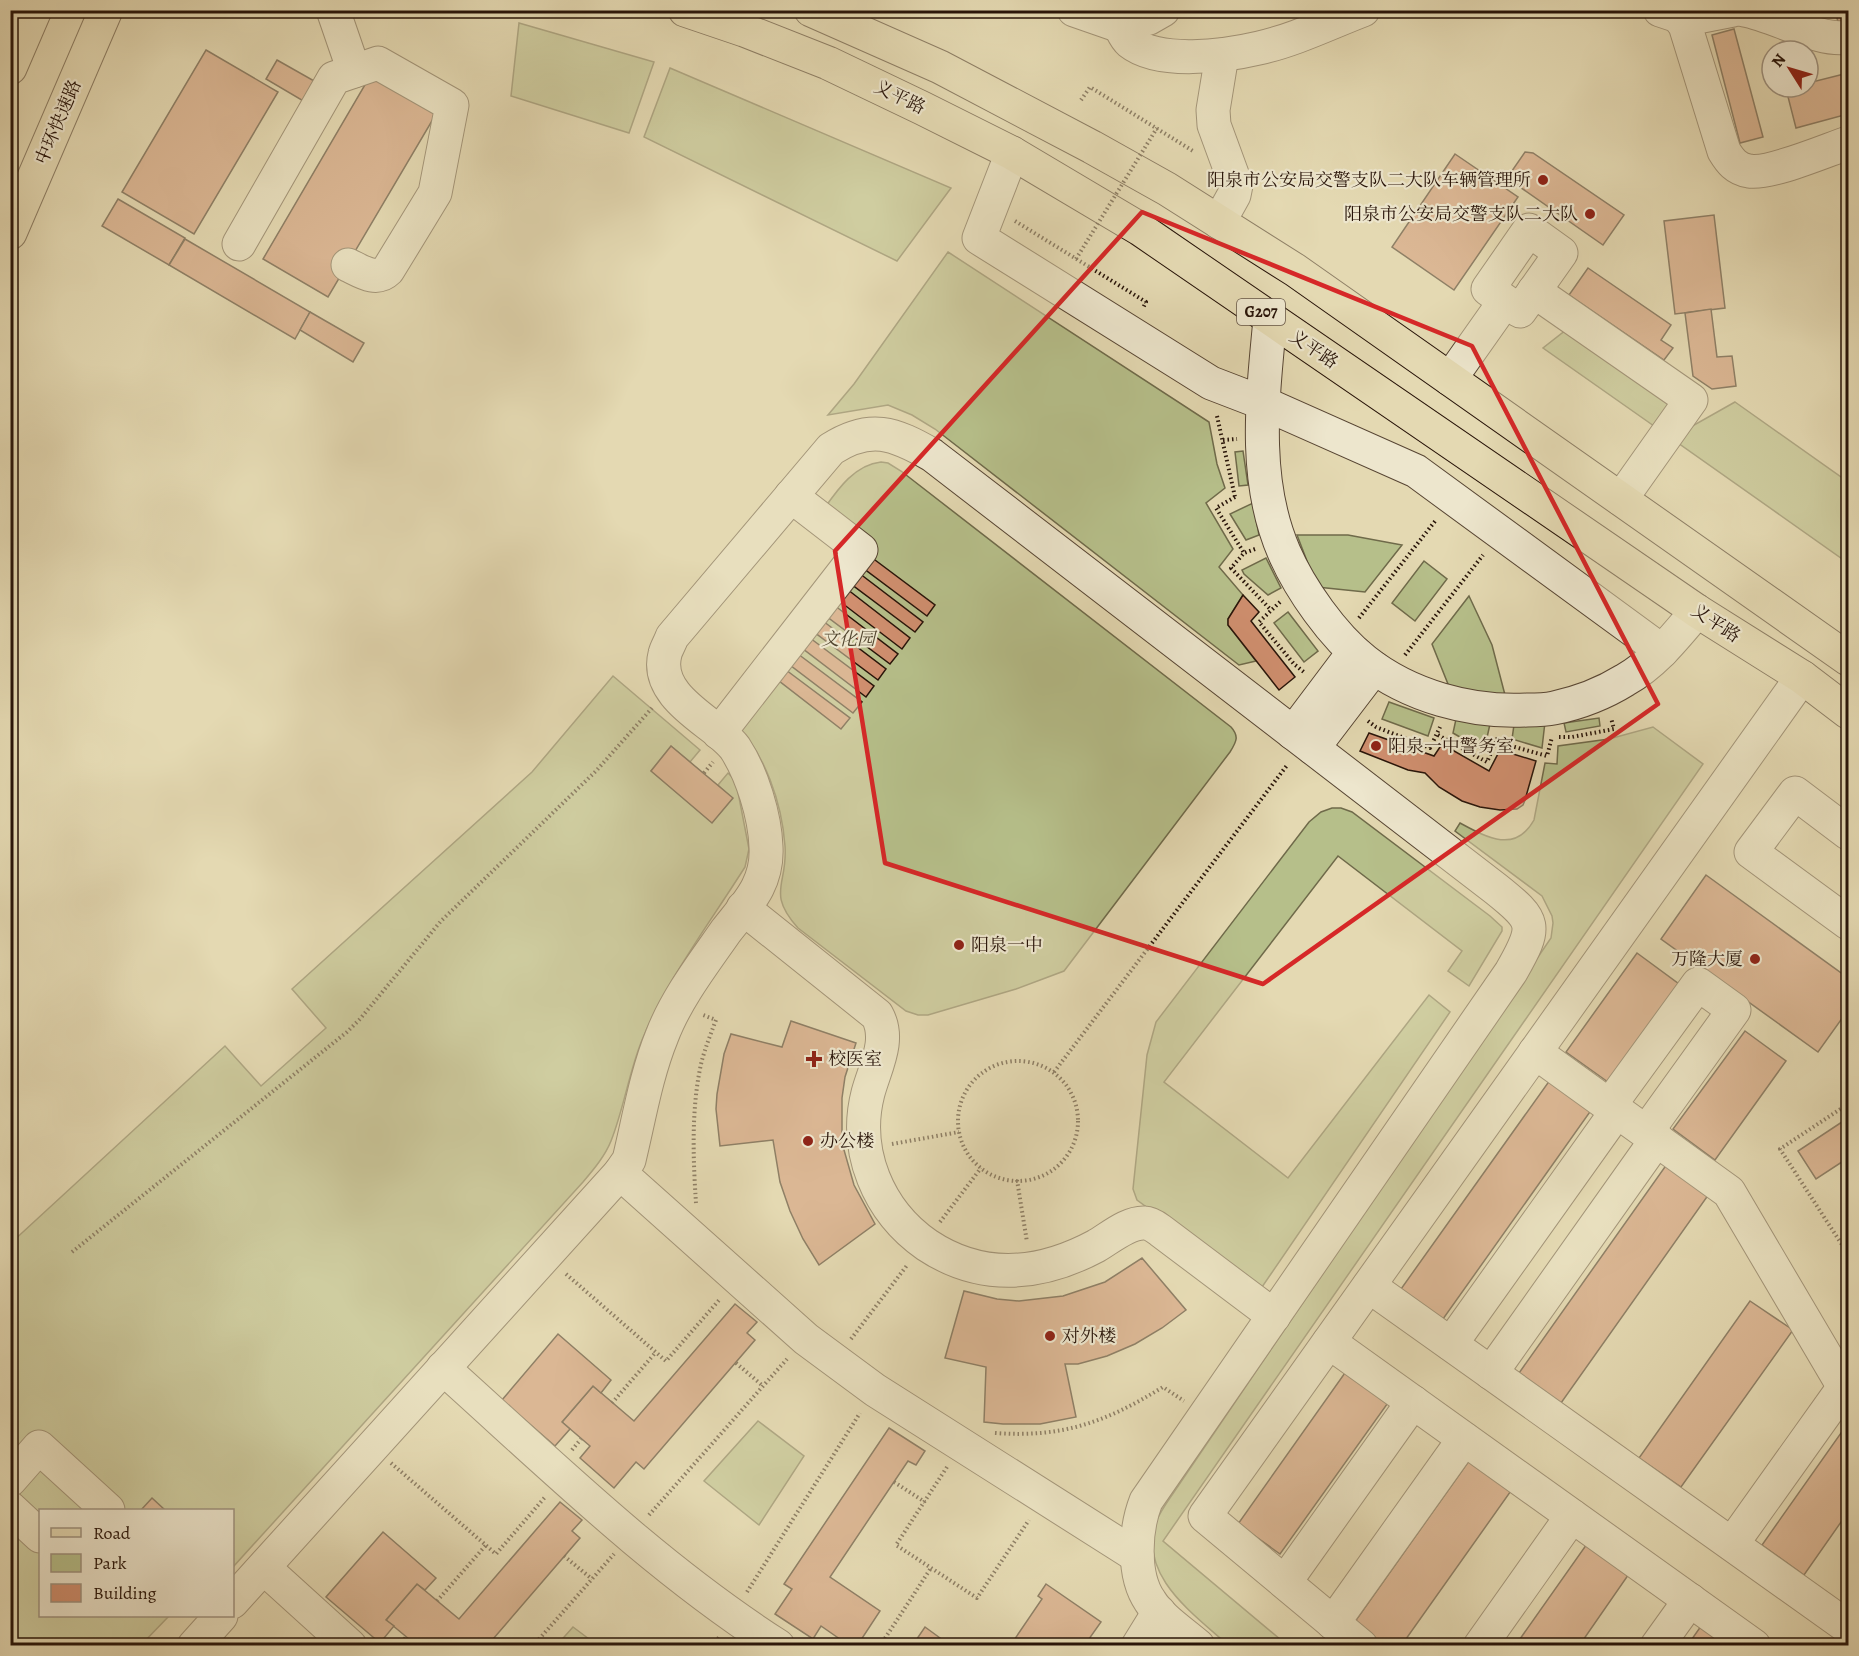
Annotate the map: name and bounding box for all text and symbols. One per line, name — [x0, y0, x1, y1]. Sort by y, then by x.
north arrow — [1760, 39, 1820, 99]
text: N — [1767, 49, 1791, 72]
street label: 义平路 — [870, 74, 930, 120]
street label: 中环快速路 — [29, 76, 87, 168]
place label: 阳泉市公安局交警支队二大队车辆管理所 — [1207, 168, 1531, 192]
marker: 阳泉市公安局交警支队二大队车辆管理所 — [1536, 173, 1550, 187]
place label: 阳泉市公安局交警支队二大队 — [1344, 202, 1578, 226]
marker: 阳泉市公安局交警支队二大队 — [1583, 207, 1597, 221]
road number: G207 — [1237, 299, 1285, 325]
street label: 义平路 — [1285, 324, 1343, 374]
street label: 义平路 — [1687, 598, 1745, 648]
park label: 文化园 — [821, 627, 878, 651]
place label: 阳泉一中警务室 — [1388, 734, 1514, 758]
marker: 阳泉一中警务室 — [1369, 739, 1383, 753]
place label: 阳泉一中 — [971, 933, 1043, 957]
marker: 阳泉一中 — [952, 938, 966, 952]
place label: 万隆大厦 — [1671, 947, 1743, 971]
marker: 万隆大厦 — [1748, 952, 1762, 966]
place label: 校医室 — [828, 1047, 882, 1071]
marker: 校医室 — [805, 1050, 823, 1068]
place label: 办公楼 — [820, 1129, 874, 1153]
marker: 办公楼 — [801, 1134, 815, 1148]
place label: 对外楼 — [1062, 1324, 1116, 1348]
marker: 对外楼 — [1043, 1329, 1057, 1343]
legend — [39, 1509, 234, 1617]
text: Road — [93, 1521, 131, 1545]
text: Park — [93, 1551, 127, 1575]
text: Building — [93, 1581, 157, 1605]

